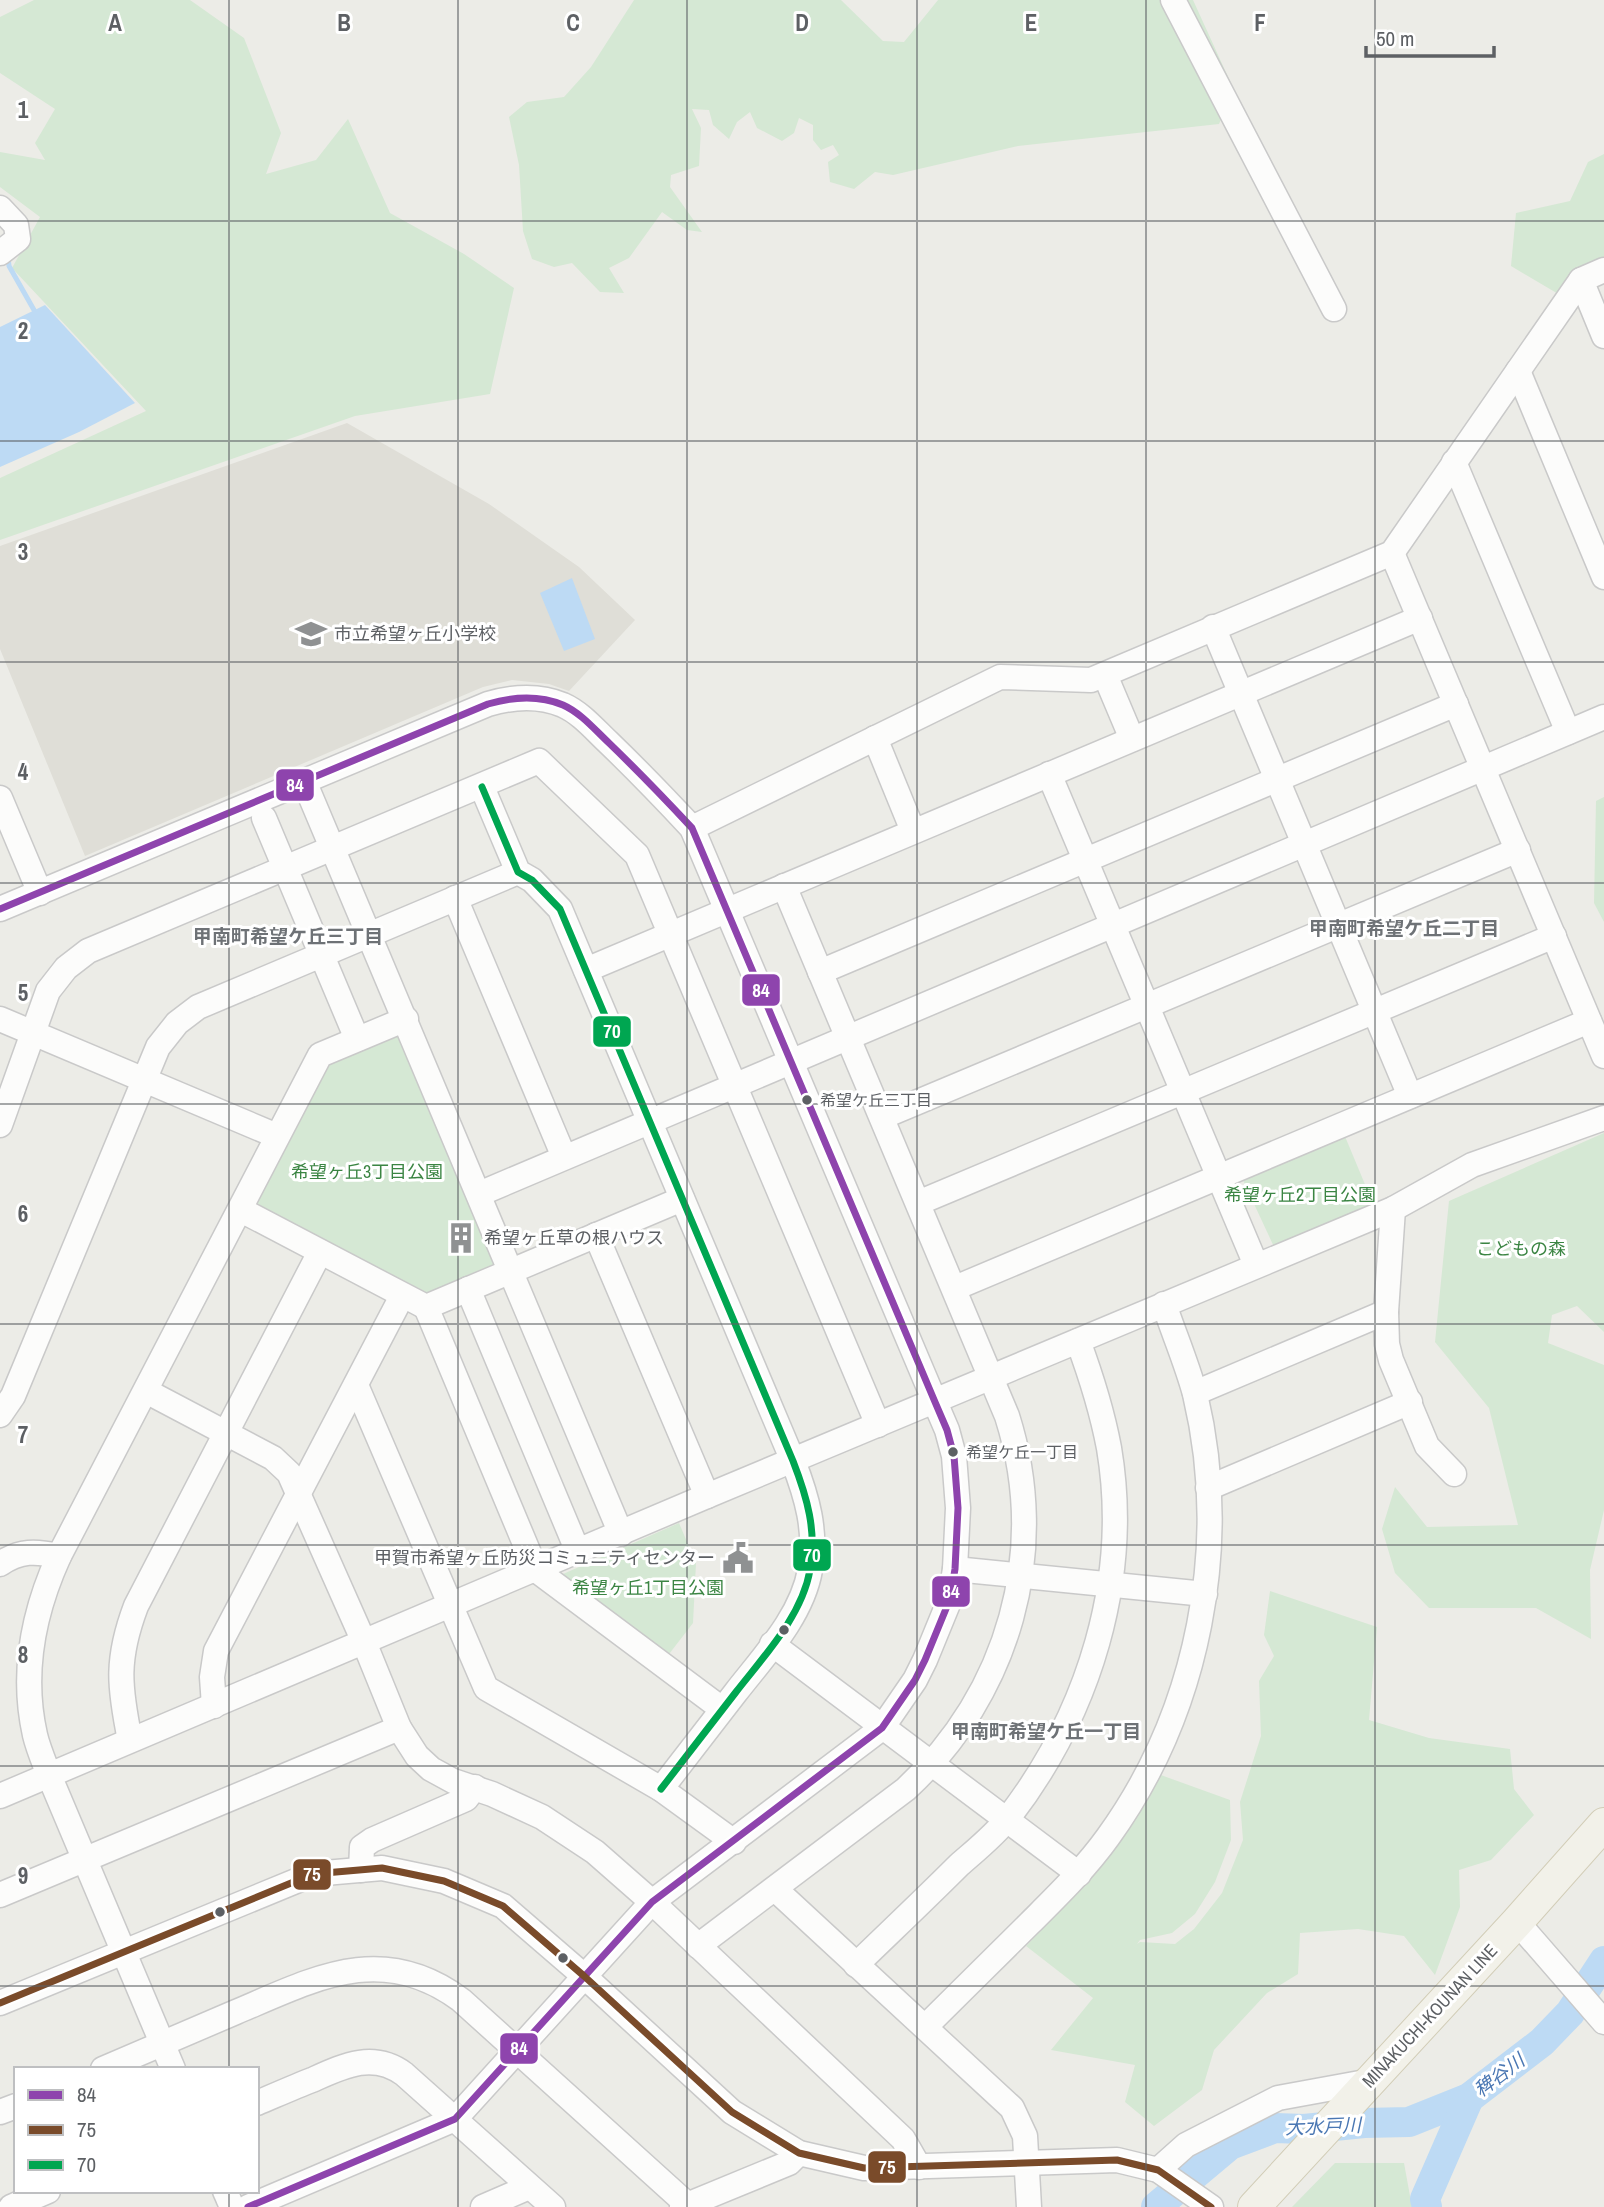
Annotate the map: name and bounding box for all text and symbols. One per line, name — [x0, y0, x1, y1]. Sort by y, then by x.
text: A — [108, 7, 122, 38]
text: B — [337, 7, 351, 38]
text: C — [566, 7, 580, 38]
text: D — [795, 7, 809, 38]
text: E — [1025, 7, 1037, 38]
text: F — [1254, 7, 1266, 38]
scale bar — [1366, 14, 1494, 58]
text: 50 m — [1376, 24, 1414, 53]
text: 1 — [18, 94, 29, 125]
text: 2 — [18, 315, 28, 346]
text: 3 — [18, 536, 28, 567]
school or university icon: 市立希望ヶ丘小学校 — [294, 617, 328, 651]
place label: 市立希望ヶ丘小学校 — [334, 621, 496, 646]
text: 4 — [18, 756, 29, 787]
line badge: 84 — [275, 768, 315, 802]
text: 84 — [286, 772, 304, 798]
district label: 甲南町希望ケ丘二丁目 — [1309, 915, 1499, 941]
district label: 甲南町希望ケ丘三丁目 — [193, 923, 383, 949]
line badge: 84 — [741, 973, 781, 1007]
text: 5 — [18, 977, 28, 1008]
text: 84 — [752, 977, 770, 1003]
line badge: 70 — [592, 1015, 632, 1048]
text: 70 — [603, 1018, 621, 1044]
place label: 希望ケ丘三丁目 — [820, 1089, 932, 1111]
marker: 希望ケ丘三丁目 — [800, 1093, 814, 1107]
park label: 希望ヶ丘3丁目公園 — [291, 1159, 443, 1184]
park label: 希望ヶ丘2丁目公園 — [1224, 1182, 1376, 1207]
text: 6 — [18, 1198, 28, 1229]
building icon: 希望ヶ丘草の根ハウス — [444, 1221, 478, 1255]
place label: 希望ヶ丘草の根ハウス — [484, 1225, 664, 1250]
park label: こどもの森 — [1476, 1236, 1566, 1261]
text: 7 — [18, 1419, 28, 1450]
place label: 希望ケ丘一丁目 — [966, 1441, 1078, 1463]
marker: 希望ケ丘一丁目 — [946, 1445, 960, 1459]
line badge: 70 — [792, 1538, 832, 1572]
public building icon: 甲賀市希望ヶ丘防災コミュニティセンター — [721, 1541, 755, 1575]
text: 70 — [803, 1542, 821, 1568]
place label: 甲賀市希望ヶ丘防災コミュニティセンター — [374, 1545, 715, 1570]
park label: 希望ヶ丘1丁目公園 — [572, 1575, 724, 1600]
line badge: 84 — [931, 1575, 971, 1608]
text: 84 — [942, 1578, 960, 1604]
unlabelled marker — [777, 1623, 791, 1637]
text: 8 — [18, 1639, 28, 1670]
district label: 甲南町希望ケ丘一丁目 — [951, 1718, 1141, 1744]
line badge: 75 — [292, 1858, 332, 1891]
text: 9 — [18, 1860, 28, 1891]
text: 75 — [303, 1861, 321, 1887]
unlabelled marker — [213, 1905, 227, 1919]
street label: MINAKUCHI-KOUNAN LINE — [1356, 1938, 1503, 2093]
unlabelled marker — [556, 1951, 570, 1965]
line badge: 84 — [499, 2032, 539, 2065]
text: 84 — [510, 2035, 528, 2061]
water label: 稗谷川 — [1468, 2046, 1531, 2103]
legend — [14, 2067, 259, 2193]
text: 84 — [77, 2080, 97, 2109]
water label: 大水戸川 — [1285, 2112, 1363, 2140]
text: 75 — [77, 2115, 96, 2144]
text: 70 — [77, 2150, 96, 2179]
line badge: 75 — [867, 2150, 907, 2184]
text: 75 — [878, 2154, 896, 2180]

